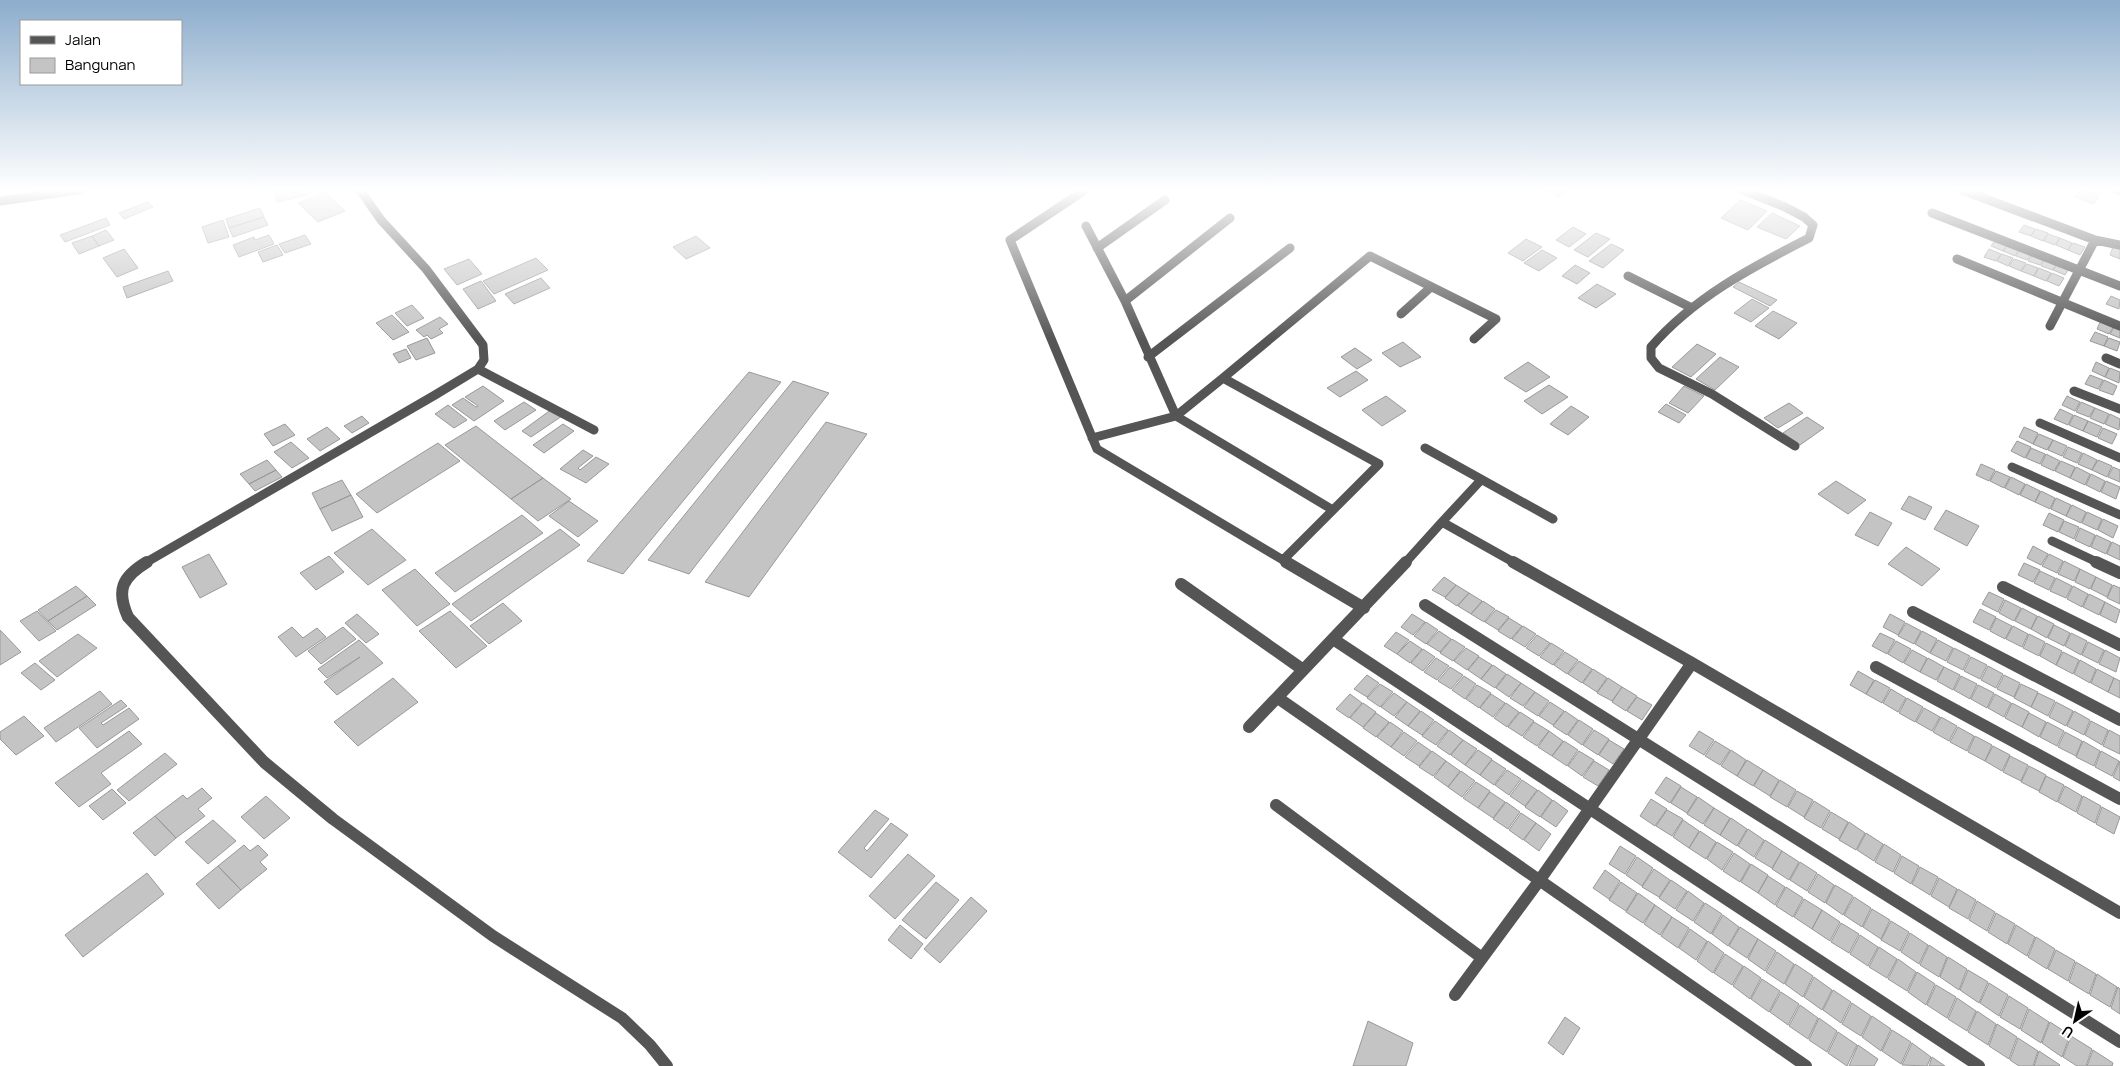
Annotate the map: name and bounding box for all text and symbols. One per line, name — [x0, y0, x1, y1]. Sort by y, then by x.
legend — [20, 20, 182, 85]
text: Jalan — [65, 29, 101, 50]
text: Bangunan — [65, 54, 135, 75]
north arrow — [2050, 996, 2100, 1046]
text: U — [2058, 1021, 2077, 1043]

